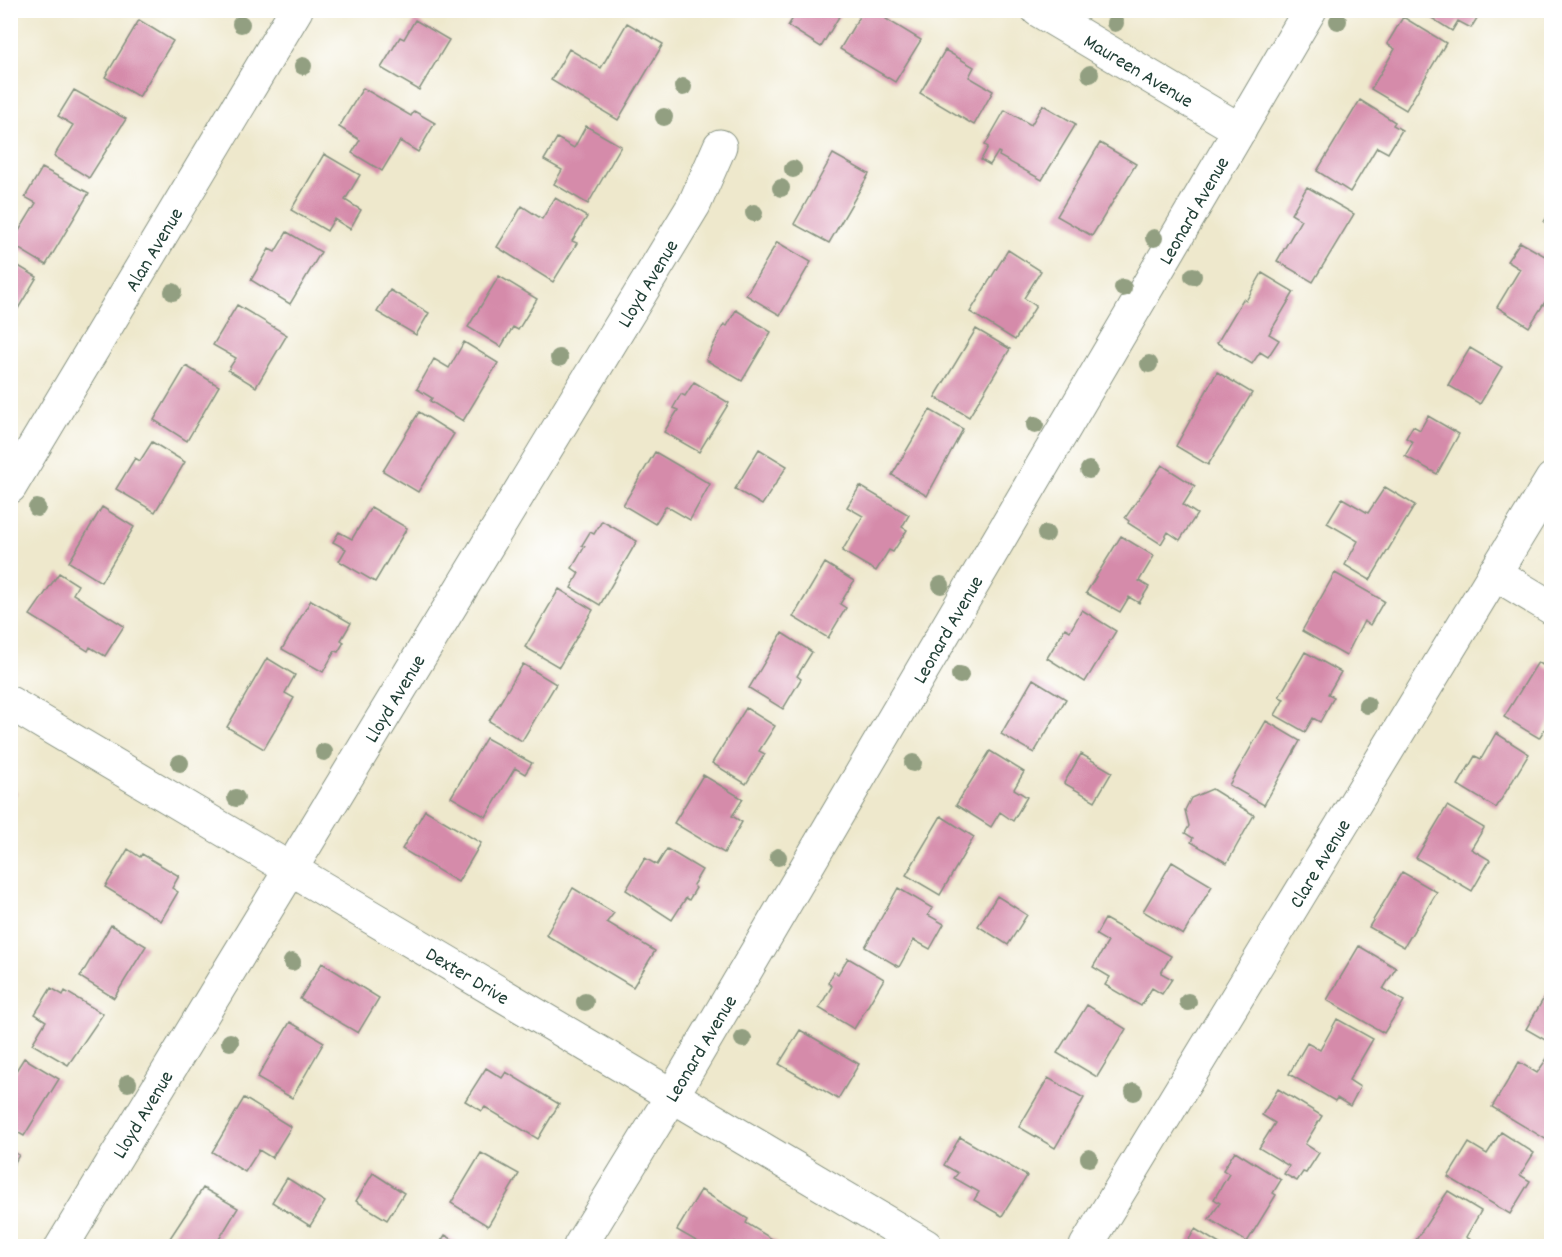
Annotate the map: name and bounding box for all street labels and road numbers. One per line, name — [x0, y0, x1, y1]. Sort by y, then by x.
street label: Maureen Avenue — [1077, 29, 1198, 116]
street label: Leonard Avenue — [1153, 152, 1238, 271]
street label: Alan Avenue — [119, 203, 192, 298]
street label: Lloyd Avenue — [612, 235, 687, 334]
street label: Leonard Avenue — [907, 571, 992, 690]
street label: Lloyd Avenue — [359, 650, 434, 749]
street label: Clare Avenue — [1284, 815, 1359, 914]
street label: Dexter Drive — [419, 942, 514, 1014]
street label: Leonard Avenue — [660, 990, 746, 1108]
street label: Lloyd Avenue — [107, 1066, 182, 1165]

